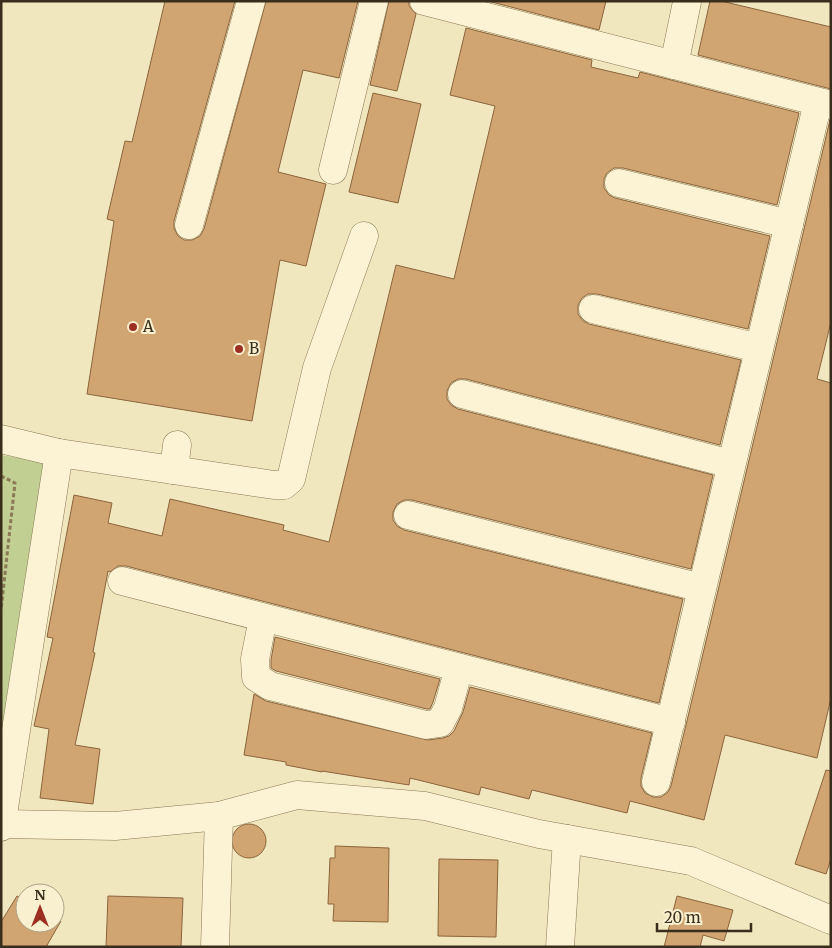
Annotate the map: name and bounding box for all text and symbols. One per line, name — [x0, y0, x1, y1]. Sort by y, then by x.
place label: A — [142, 317, 154, 336]
marker: A — [127, 321, 139, 333]
place label: B — [249, 339, 259, 358]
marker: B — [233, 343, 245, 355]
north arrow — [15, 883, 65, 933]
text: N — [34, 886, 46, 904]
scale bar — [657, 900, 751, 932]
text: 20 m — [664, 908, 701, 927]

